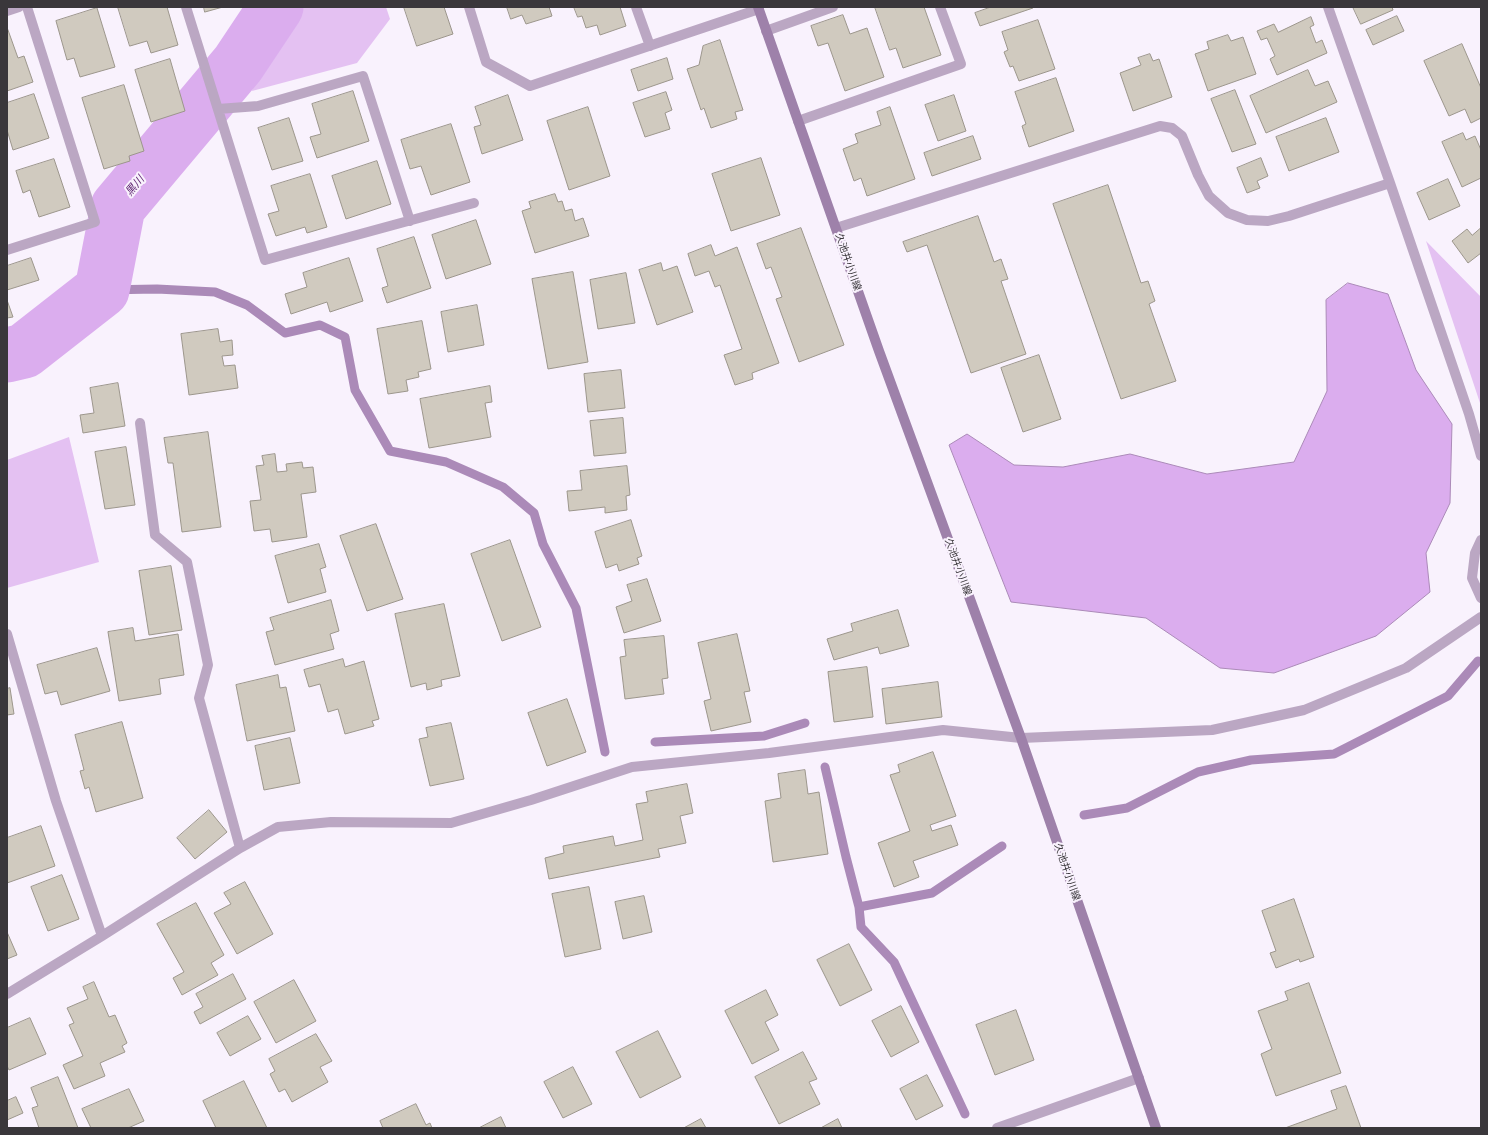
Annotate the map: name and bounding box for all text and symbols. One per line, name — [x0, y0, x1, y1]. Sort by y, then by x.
water label: 黒川 — [123, 173, 147, 199]
street label: 久池井小川線 — [833, 232, 863, 292]
street label: 久池井小川線 — [942, 537, 974, 597]
street label: 久池井小川線 — [1052, 842, 1082, 902]

